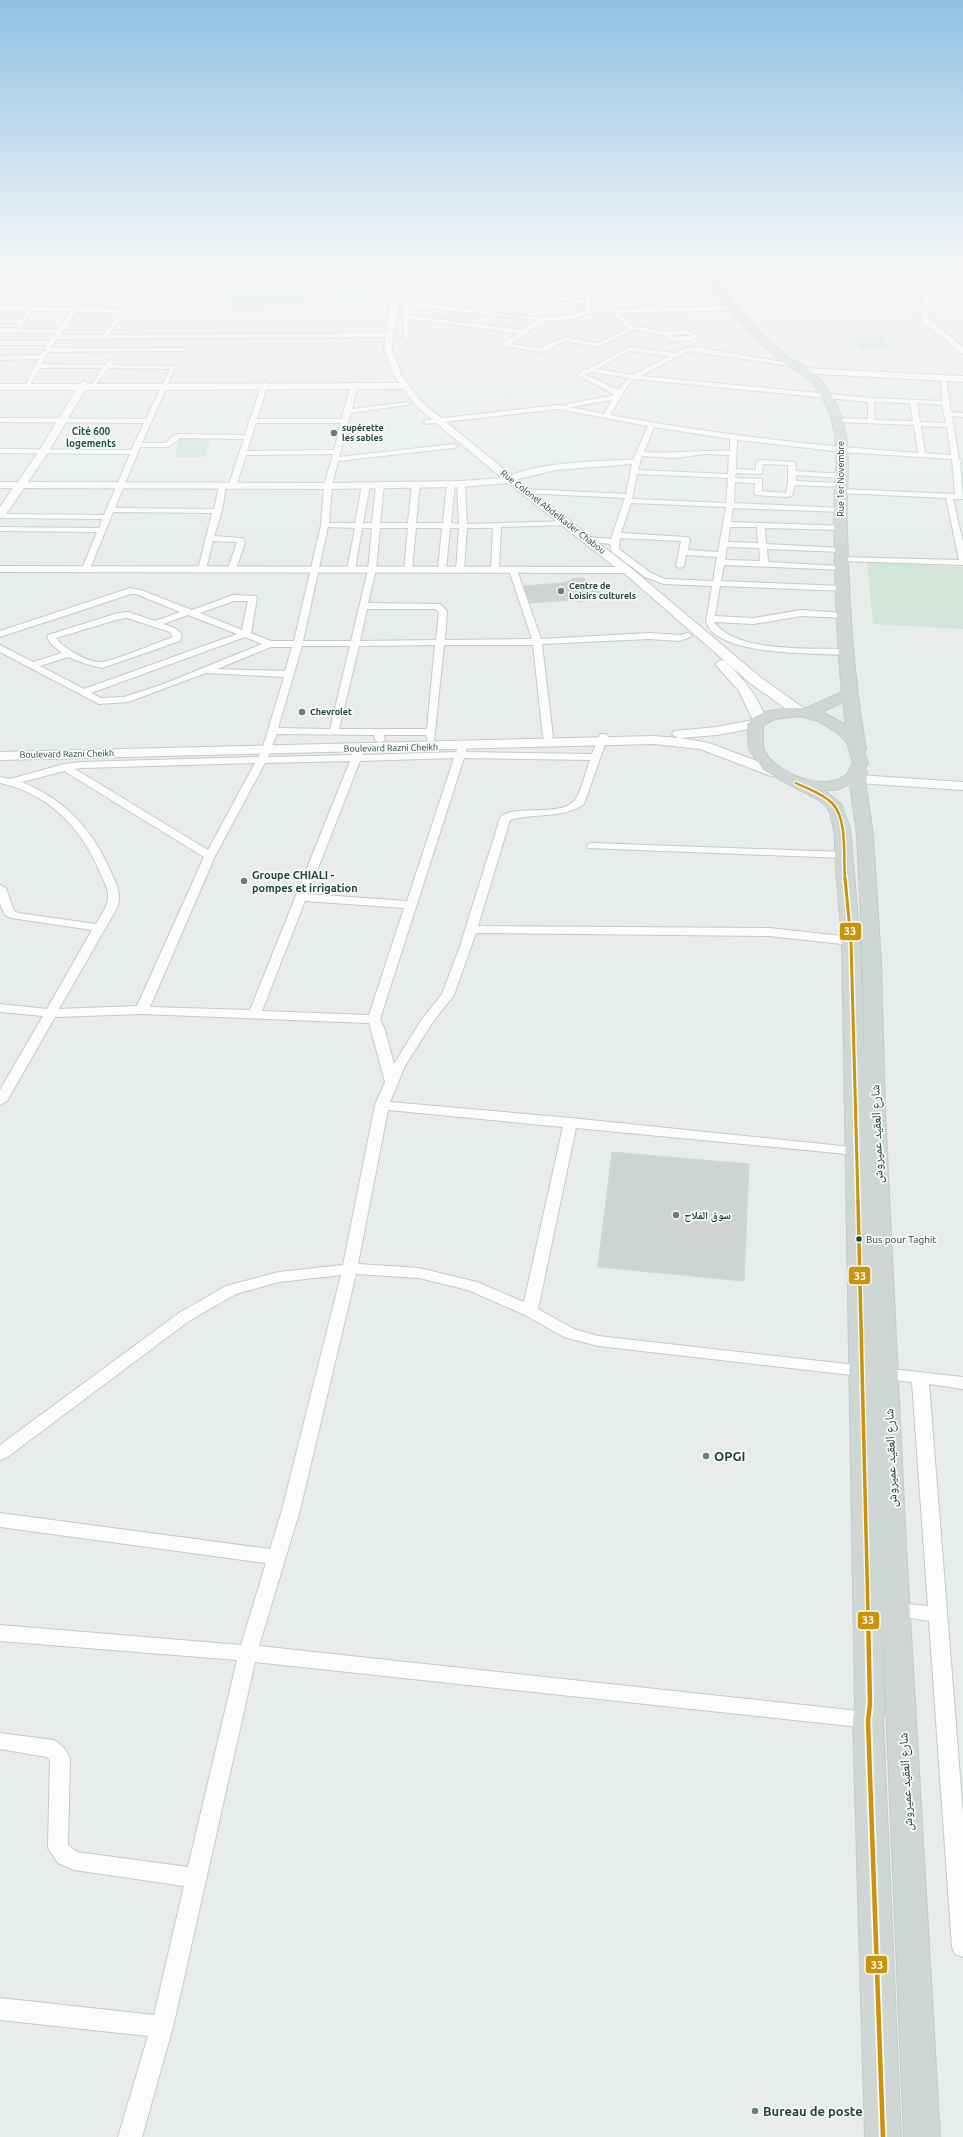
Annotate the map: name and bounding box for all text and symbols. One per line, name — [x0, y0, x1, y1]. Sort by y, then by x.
place label: supérette les sables — [342, 423, 384, 443]
district label: Cité 600 logements — [66, 426, 116, 449]
marker: supérette les sables — [329, 428, 339, 438]
street label: Rue 1er Novembre — [836, 441, 846, 517]
street label: Rue Colonel Abdelkader Chabou — [499, 468, 607, 556]
place label: Centre de Loisirs culturels — [569, 581, 636, 601]
marker: Centre de Loisirs culturels — [556, 586, 566, 596]
marker: Chevrolet — [297, 707, 307, 717]
place label: Chevrolet — [310, 707, 352, 717]
street label: Boulevard Razni Cheikh — [344, 742, 438, 754]
street label: Boulevard Razni Cheikh — [20, 748, 114, 760]
place label: Groupe CHIALI - pompes et irrigation — [252, 869, 358, 894]
marker: Groupe CHIALI - pompes et irrigation — [239, 876, 249, 886]
line badge: 33 — [839, 922, 862, 941]
text: 33 — [844, 925, 856, 937]
street label: شارع العقيد عميروش — [867, 1084, 888, 1184]
place label: سوق الفلاح — [684, 1209, 731, 1223]
marker: سوق الفلاح — [671, 1210, 681, 1220]
marker: Bus pour Taghit — [854, 1234, 864, 1244]
place label: Bus pour Taghit — [866, 1234, 936, 1245]
line badge: 33 — [848, 1266, 871, 1285]
text: 33 — [854, 1270, 866, 1282]
street label: شارع العقيد عميروش — [881, 1408, 902, 1508]
place label: OPGI — [714, 1449, 745, 1463]
marker: OPGI — [701, 1451, 711, 1461]
line badge: 33 — [857, 1611, 880, 1630]
text: 33 — [862, 1614, 874, 1626]
street label: شارع العقيد عميروش — [895, 1732, 918, 1832]
line badge: 33 — [865, 1955, 888, 1974]
text: 33 — [871, 1959, 883, 1971]
place label: Bureau de poste — [763, 2104, 863, 2118]
marker: Bureau de poste — [750, 2106, 760, 2116]

